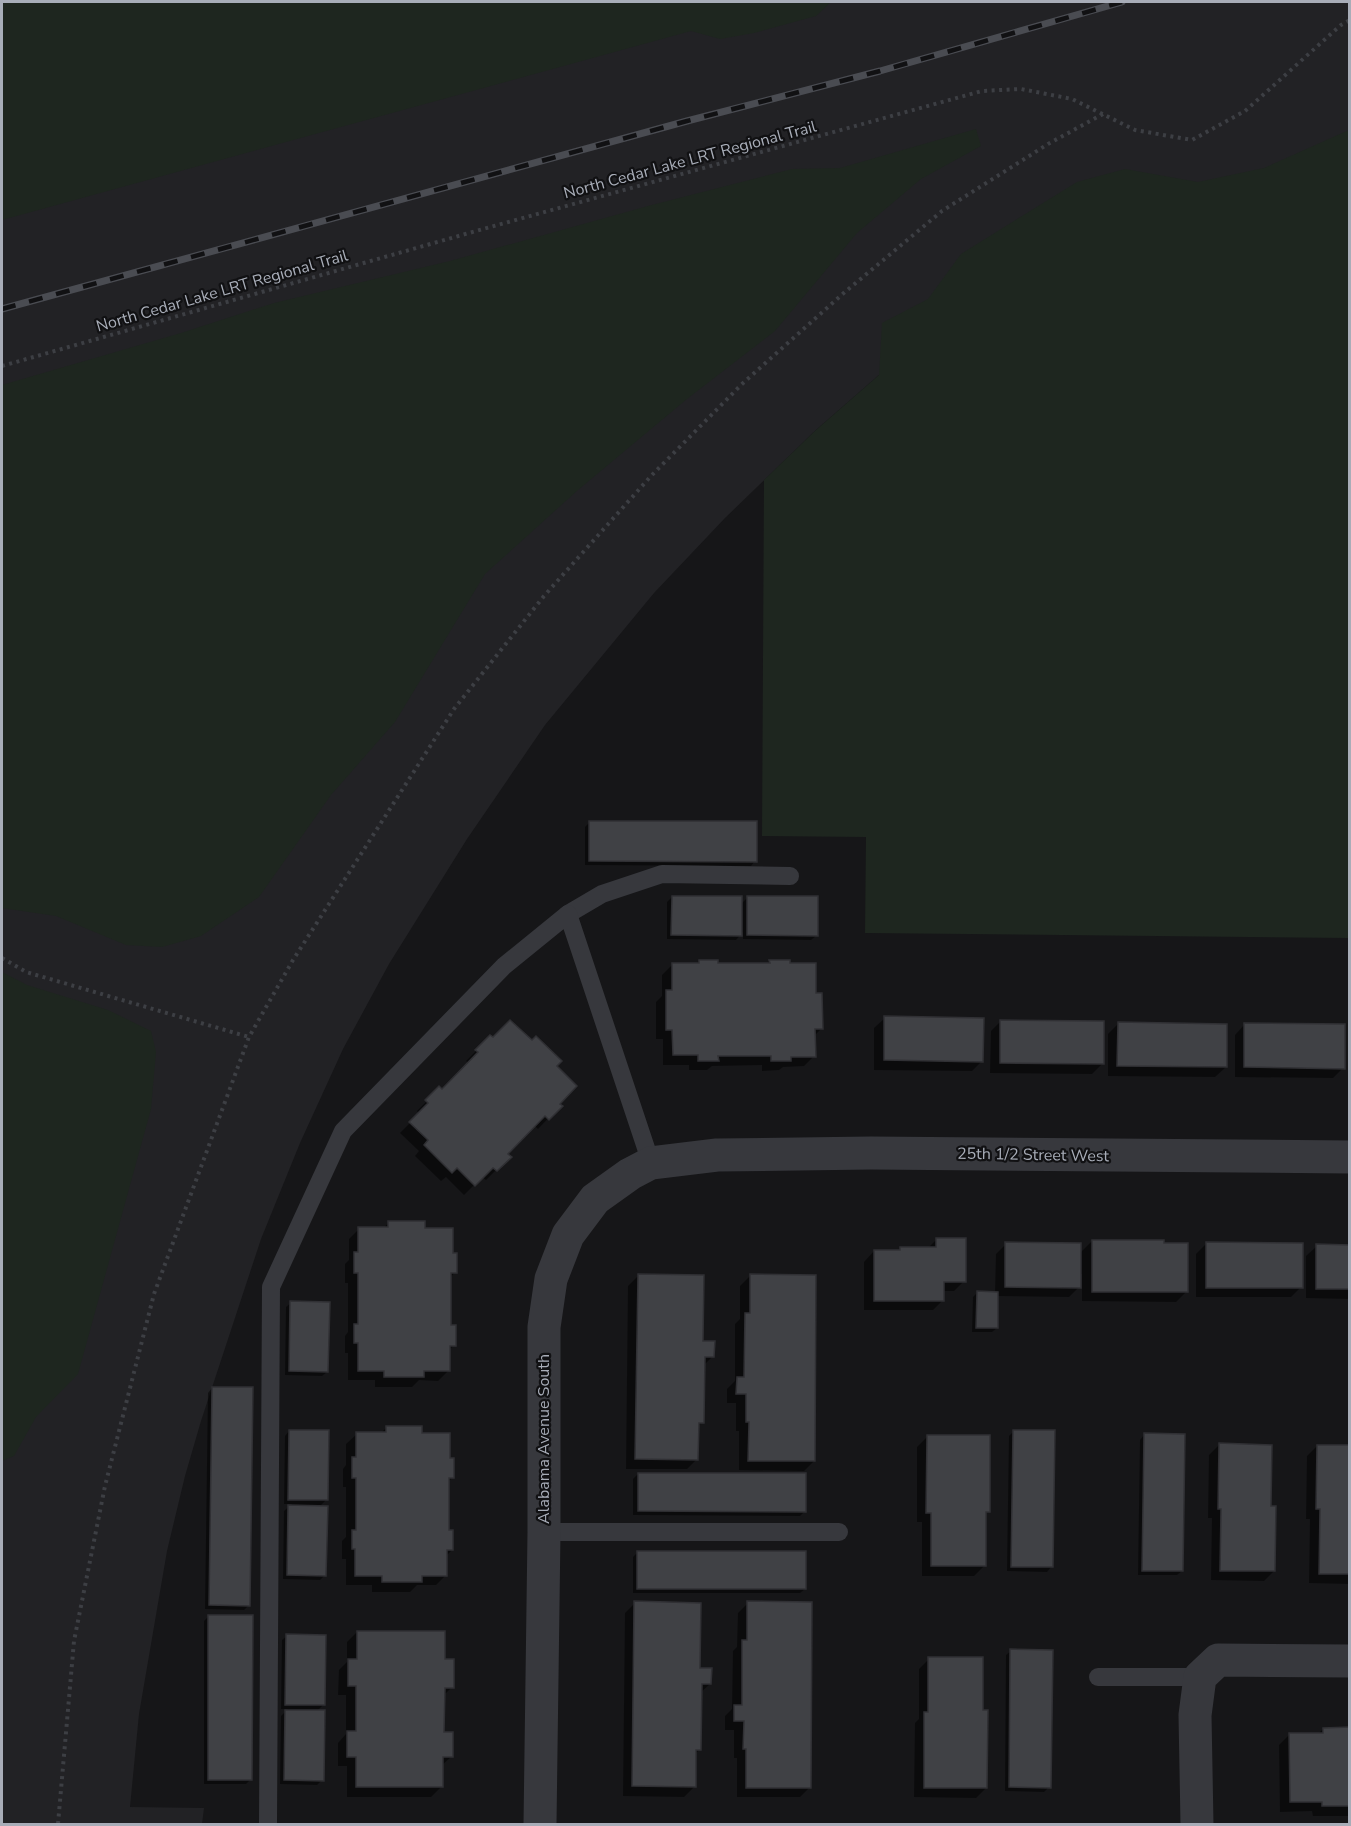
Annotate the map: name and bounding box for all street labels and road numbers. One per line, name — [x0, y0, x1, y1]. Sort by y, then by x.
street label: North Cedar Lake LRT Regional Trail — [561, 116, 819, 204]
street label: North Cedar Lake LRT Regional Trail — [94, 244, 351, 338]
street label: 25th 1/2 Street West — [957, 1143, 1110, 1167]
street label: Alabama Avenue South — [533, 1354, 555, 1524]

